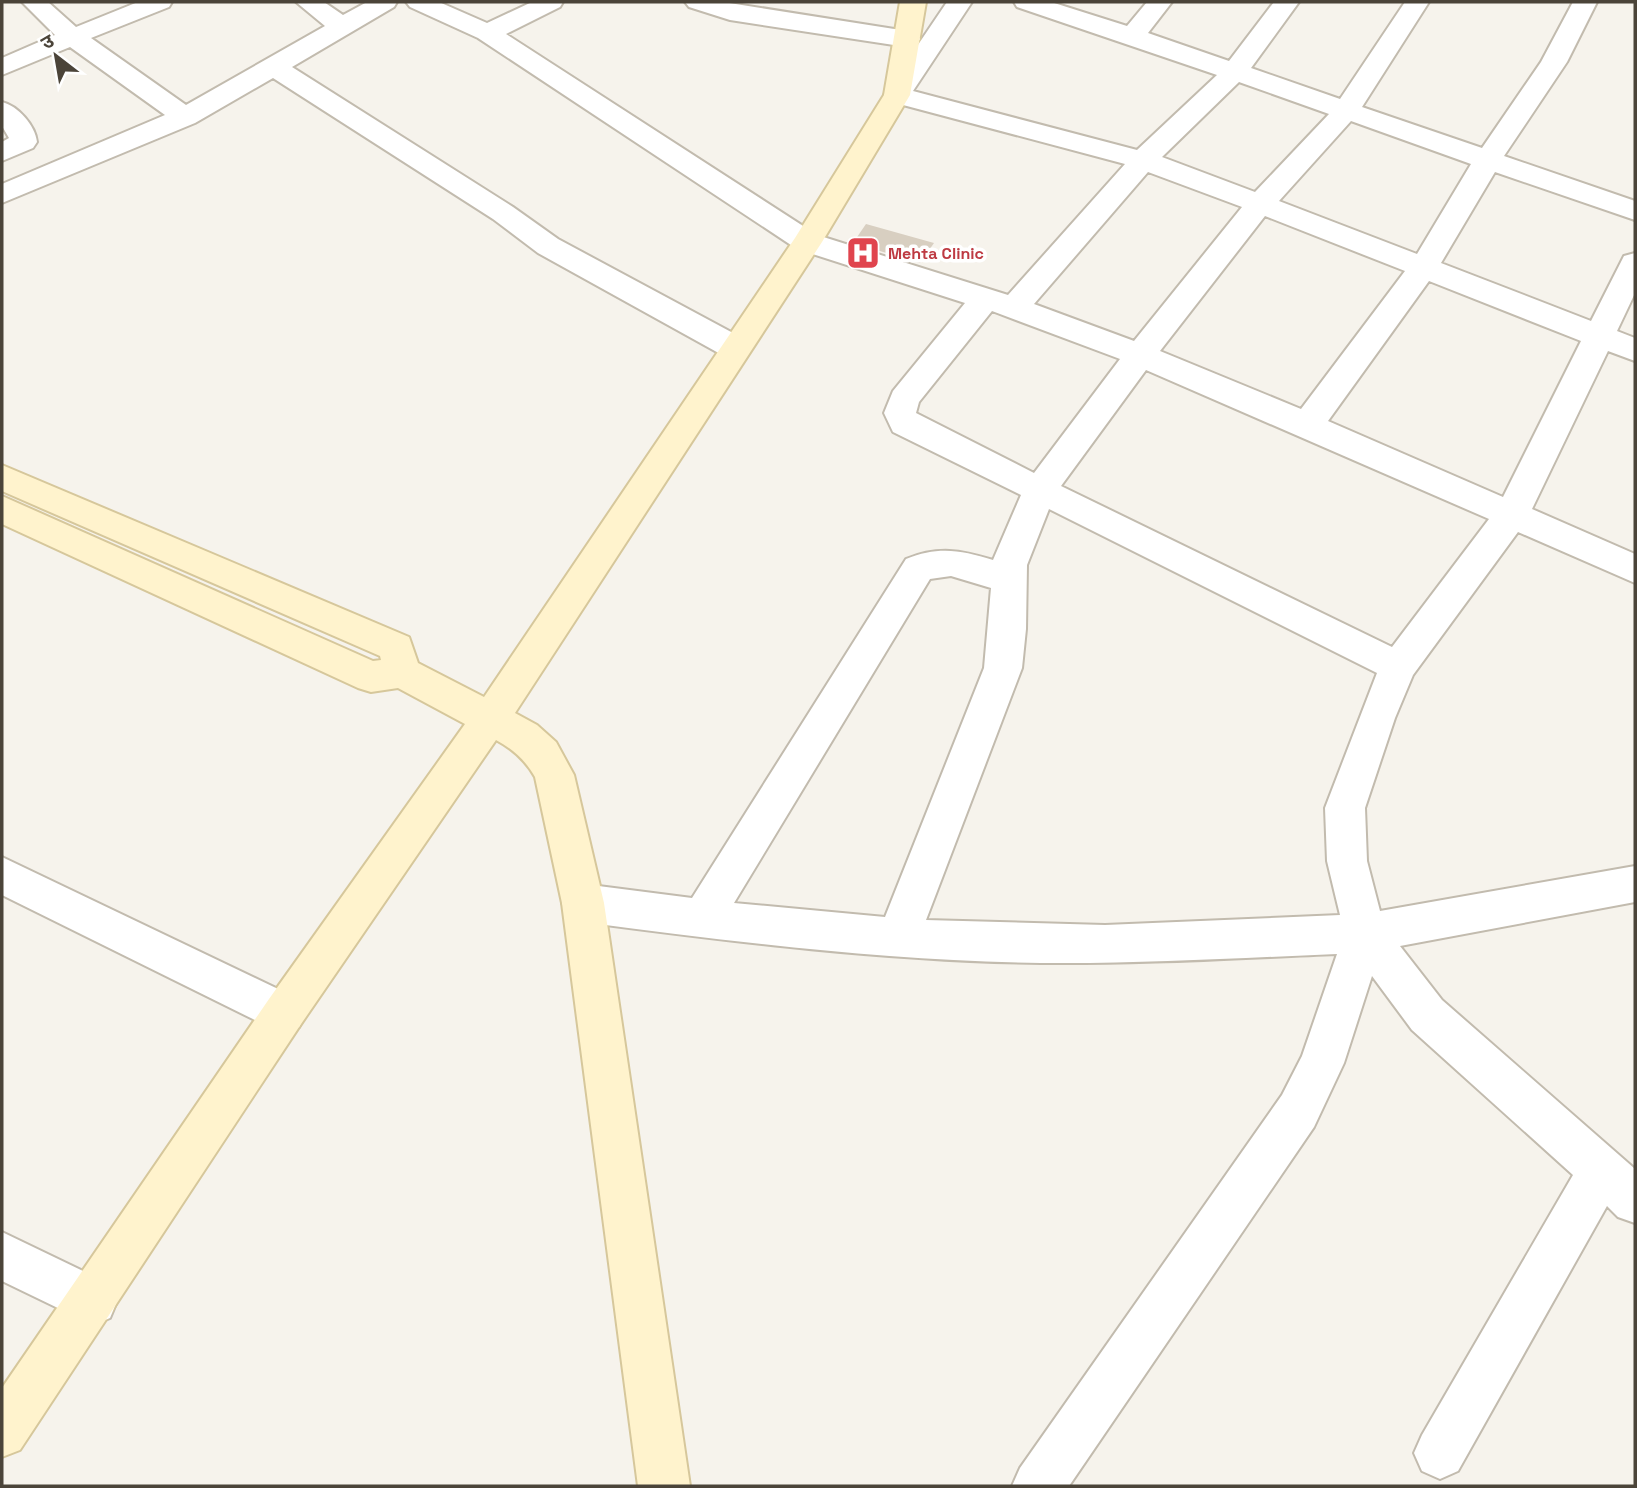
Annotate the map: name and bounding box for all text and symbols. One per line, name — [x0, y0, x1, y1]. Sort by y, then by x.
north arrow — [21, 21, 91, 91]
text: उ — [36, 28, 59, 55]
hospital icon: Mehta Clinic — [844, 234, 882, 272]
place label: Mehta Clinic — [888, 243, 984, 264]

